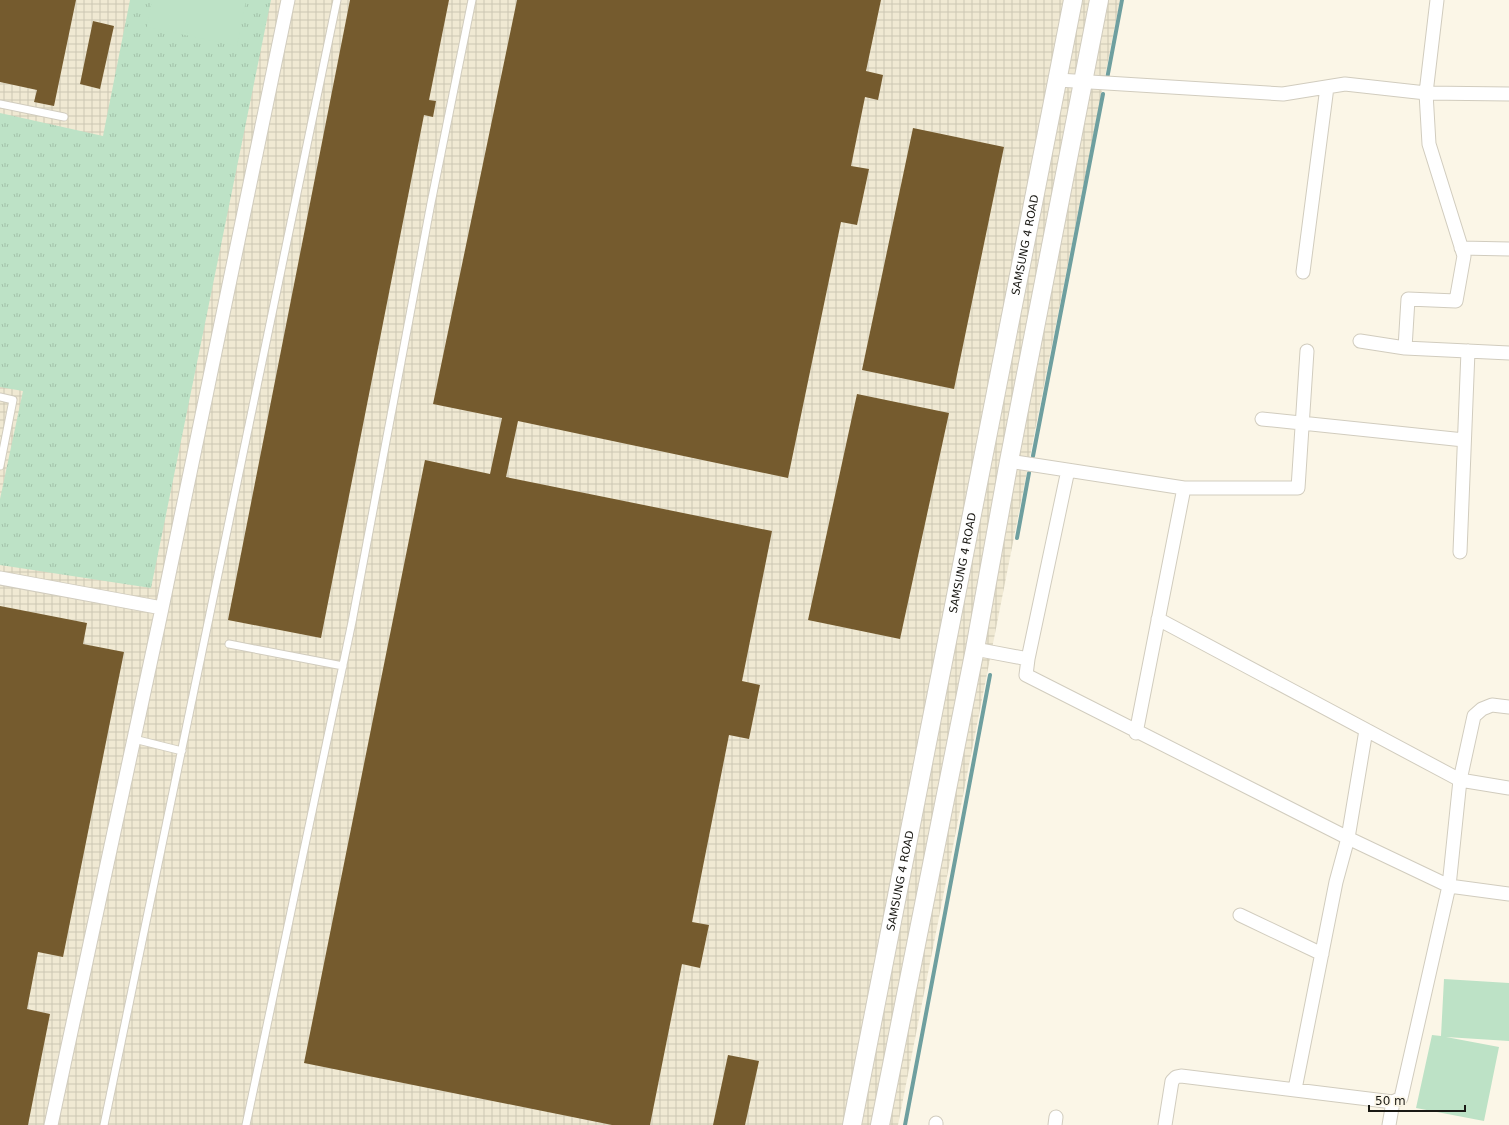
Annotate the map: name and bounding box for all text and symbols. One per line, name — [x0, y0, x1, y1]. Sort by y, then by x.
street label: SAMSUNG 4 ROAD — [1009, 194, 1042, 296]
street label: SAMSUNG 4 ROAD — [947, 511, 979, 614]
street label: SAMSUNG 4 ROAD — [884, 829, 917, 932]
scale bar — [1369, 1087, 1465, 1113]
text: 50 m — [1375, 1094, 1406, 1108]

